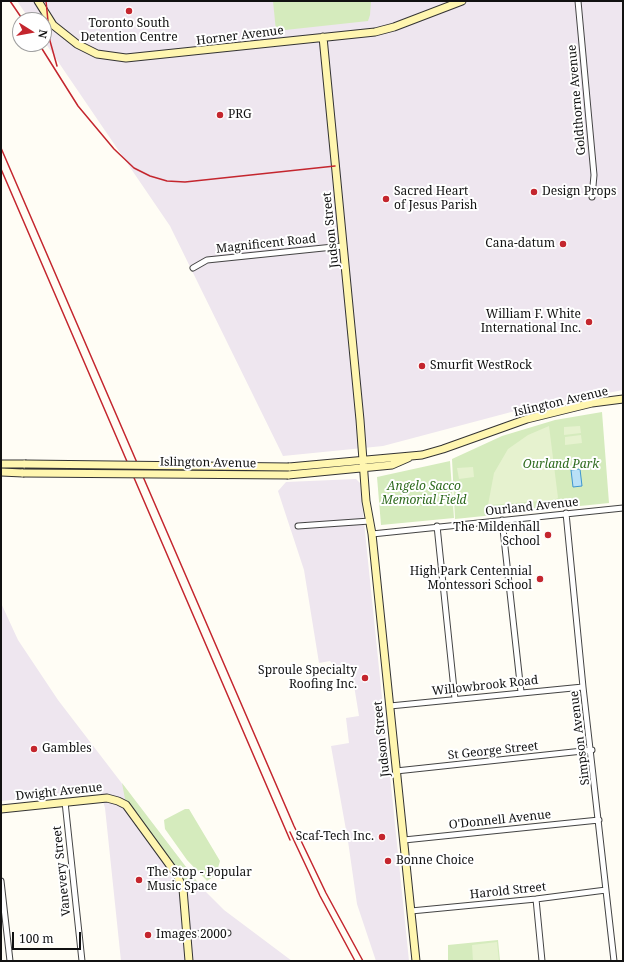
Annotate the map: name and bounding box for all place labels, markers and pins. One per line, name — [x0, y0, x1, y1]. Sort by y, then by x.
marker: Toronto South Detention Centre — [124, 6, 134, 16]
place label: Toronto South Detention Centre — [80, 17, 178, 45]
place label: PRG — [228, 108, 251, 122]
marker: PRG — [215, 110, 225, 120]
place label: Sacred Heart of Jesus Parish — [394, 185, 477, 213]
place label: Design Props — [542, 185, 616, 199]
marker: Design Props — [529, 187, 539, 197]
marker: Sacred Heart of Jesus Parish — [381, 194, 391, 204]
place label: Cana-datum — [485, 237, 555, 251]
marker: Cana-datum — [558, 239, 568, 249]
place label: William F. White International Inc. — [481, 308, 581, 336]
marker: William F. White International Inc. — [584, 317, 594, 327]
place label: Smurfit WestRock — [430, 359, 532, 373]
marker: Smurfit WestRock — [417, 361, 427, 371]
place label: The Mildenhall School — [453, 521, 540, 549]
marker: The Mildenhall School — [543, 530, 553, 540]
place label: High Park Centennial Montessori School — [410, 565, 532, 593]
marker: High Park Centennial Montessori School — [535, 574, 545, 584]
place label: Sproule Specialty Roofing Inc. — [258, 664, 357, 692]
marker: Sproule Specialty Roofing Inc. — [360, 673, 370, 683]
place label: Gambles — [42, 742, 92, 756]
marker: Gambles — [29, 744, 39, 754]
place label: Scaf-Tech Inc. — [296, 830, 374, 844]
marker: Scaf-Tech Inc. — [377, 832, 387, 842]
place label: Bonne Choice — [396, 854, 474, 868]
marker: Bonne Choice — [383, 856, 393, 866]
place label: The Stop - Popular Music Space — [147, 866, 252, 894]
marker: The Stop - Popular Music Space — [134, 875, 144, 885]
place label: Images 2000 — [156, 928, 227, 942]
marker: Images 2000 — [143, 930, 153, 940]

